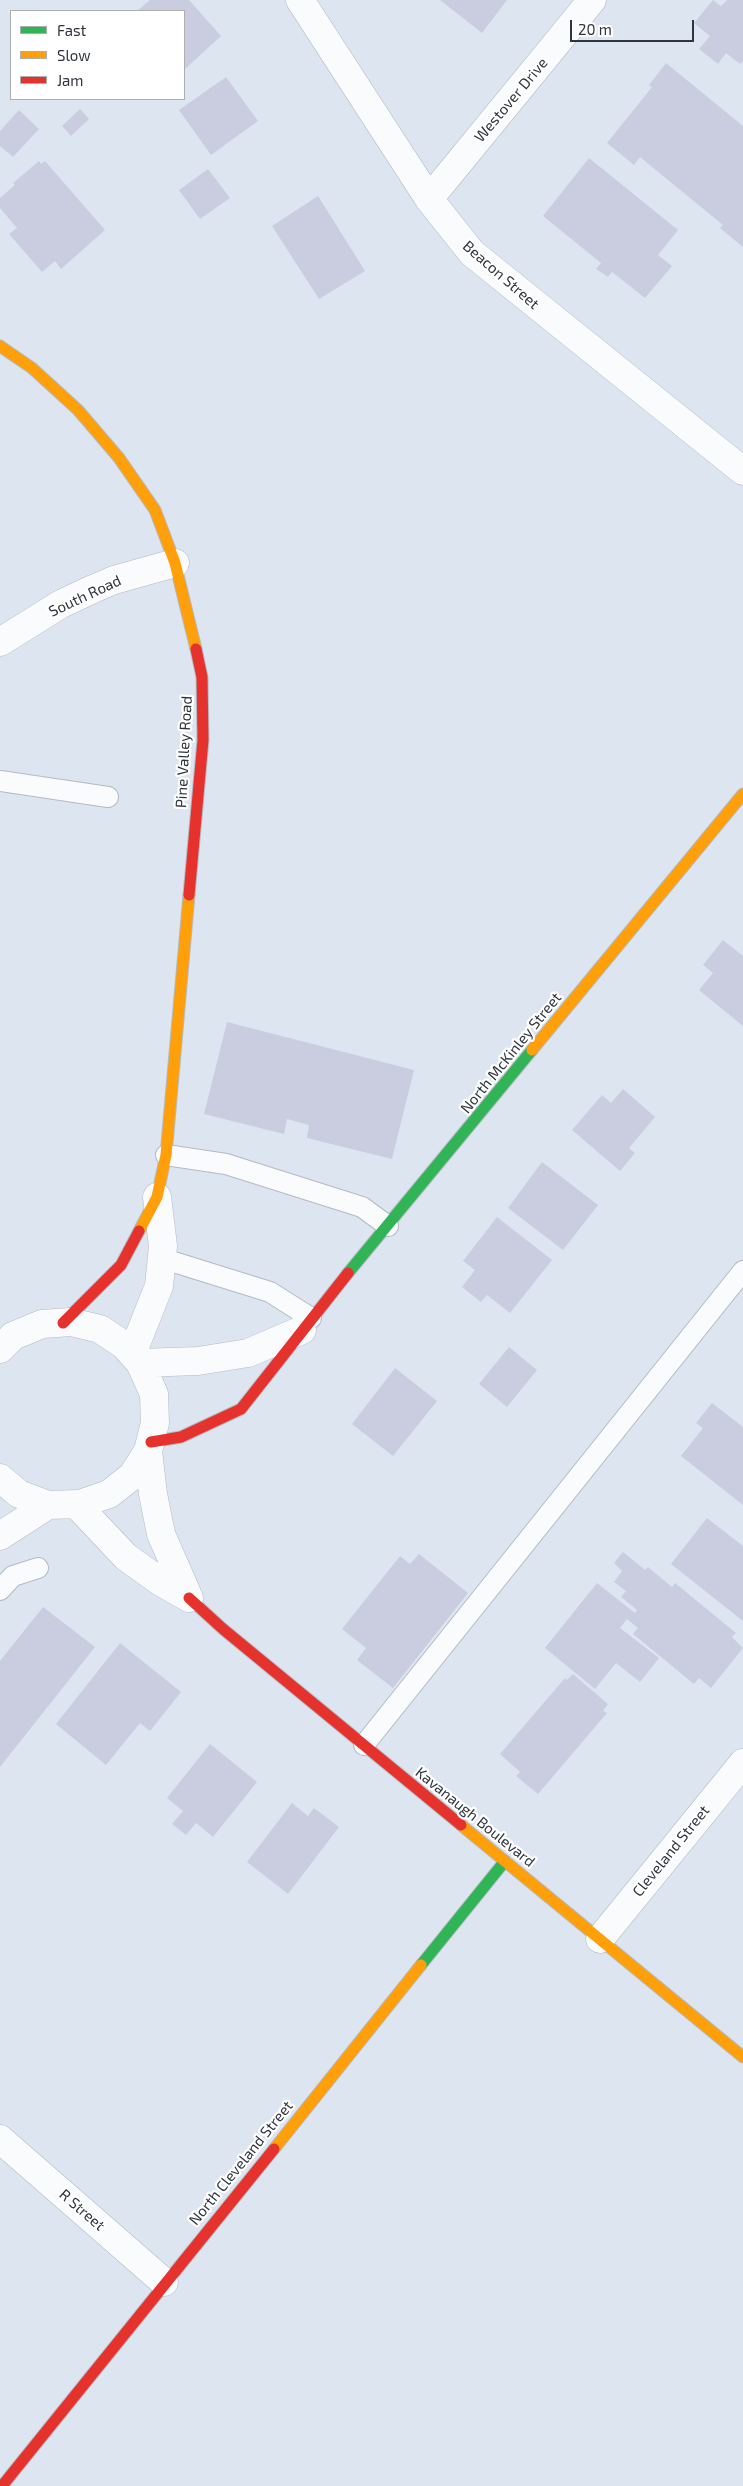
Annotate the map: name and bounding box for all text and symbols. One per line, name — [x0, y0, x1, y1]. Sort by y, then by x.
legend — [10, 10, 185, 100]
scale bar — [573, 10, 697, 42]
text: 20 m — [578, 20, 612, 38]
text: Fast — [57, 21, 86, 39]
text: Slow — [57, 46, 91, 64]
street label: Westover Drive — [470, 54, 552, 146]
text: Jam — [57, 71, 83, 89]
street label: Beacon Street — [459, 237, 543, 313]
street label: South Road — [46, 571, 124, 621]
street label: Pine Valley Road — [172, 695, 196, 809]
street label: North McKinley Street — [457, 989, 565, 1117]
street label: Kavanaugh Boulevard — [412, 1763, 538, 1871]
street label: Cleveland Street — [629, 1802, 713, 1900]
street label: North Cleveland Street — [185, 2097, 297, 2229]
street label: R Street — [56, 2185, 108, 2235]

